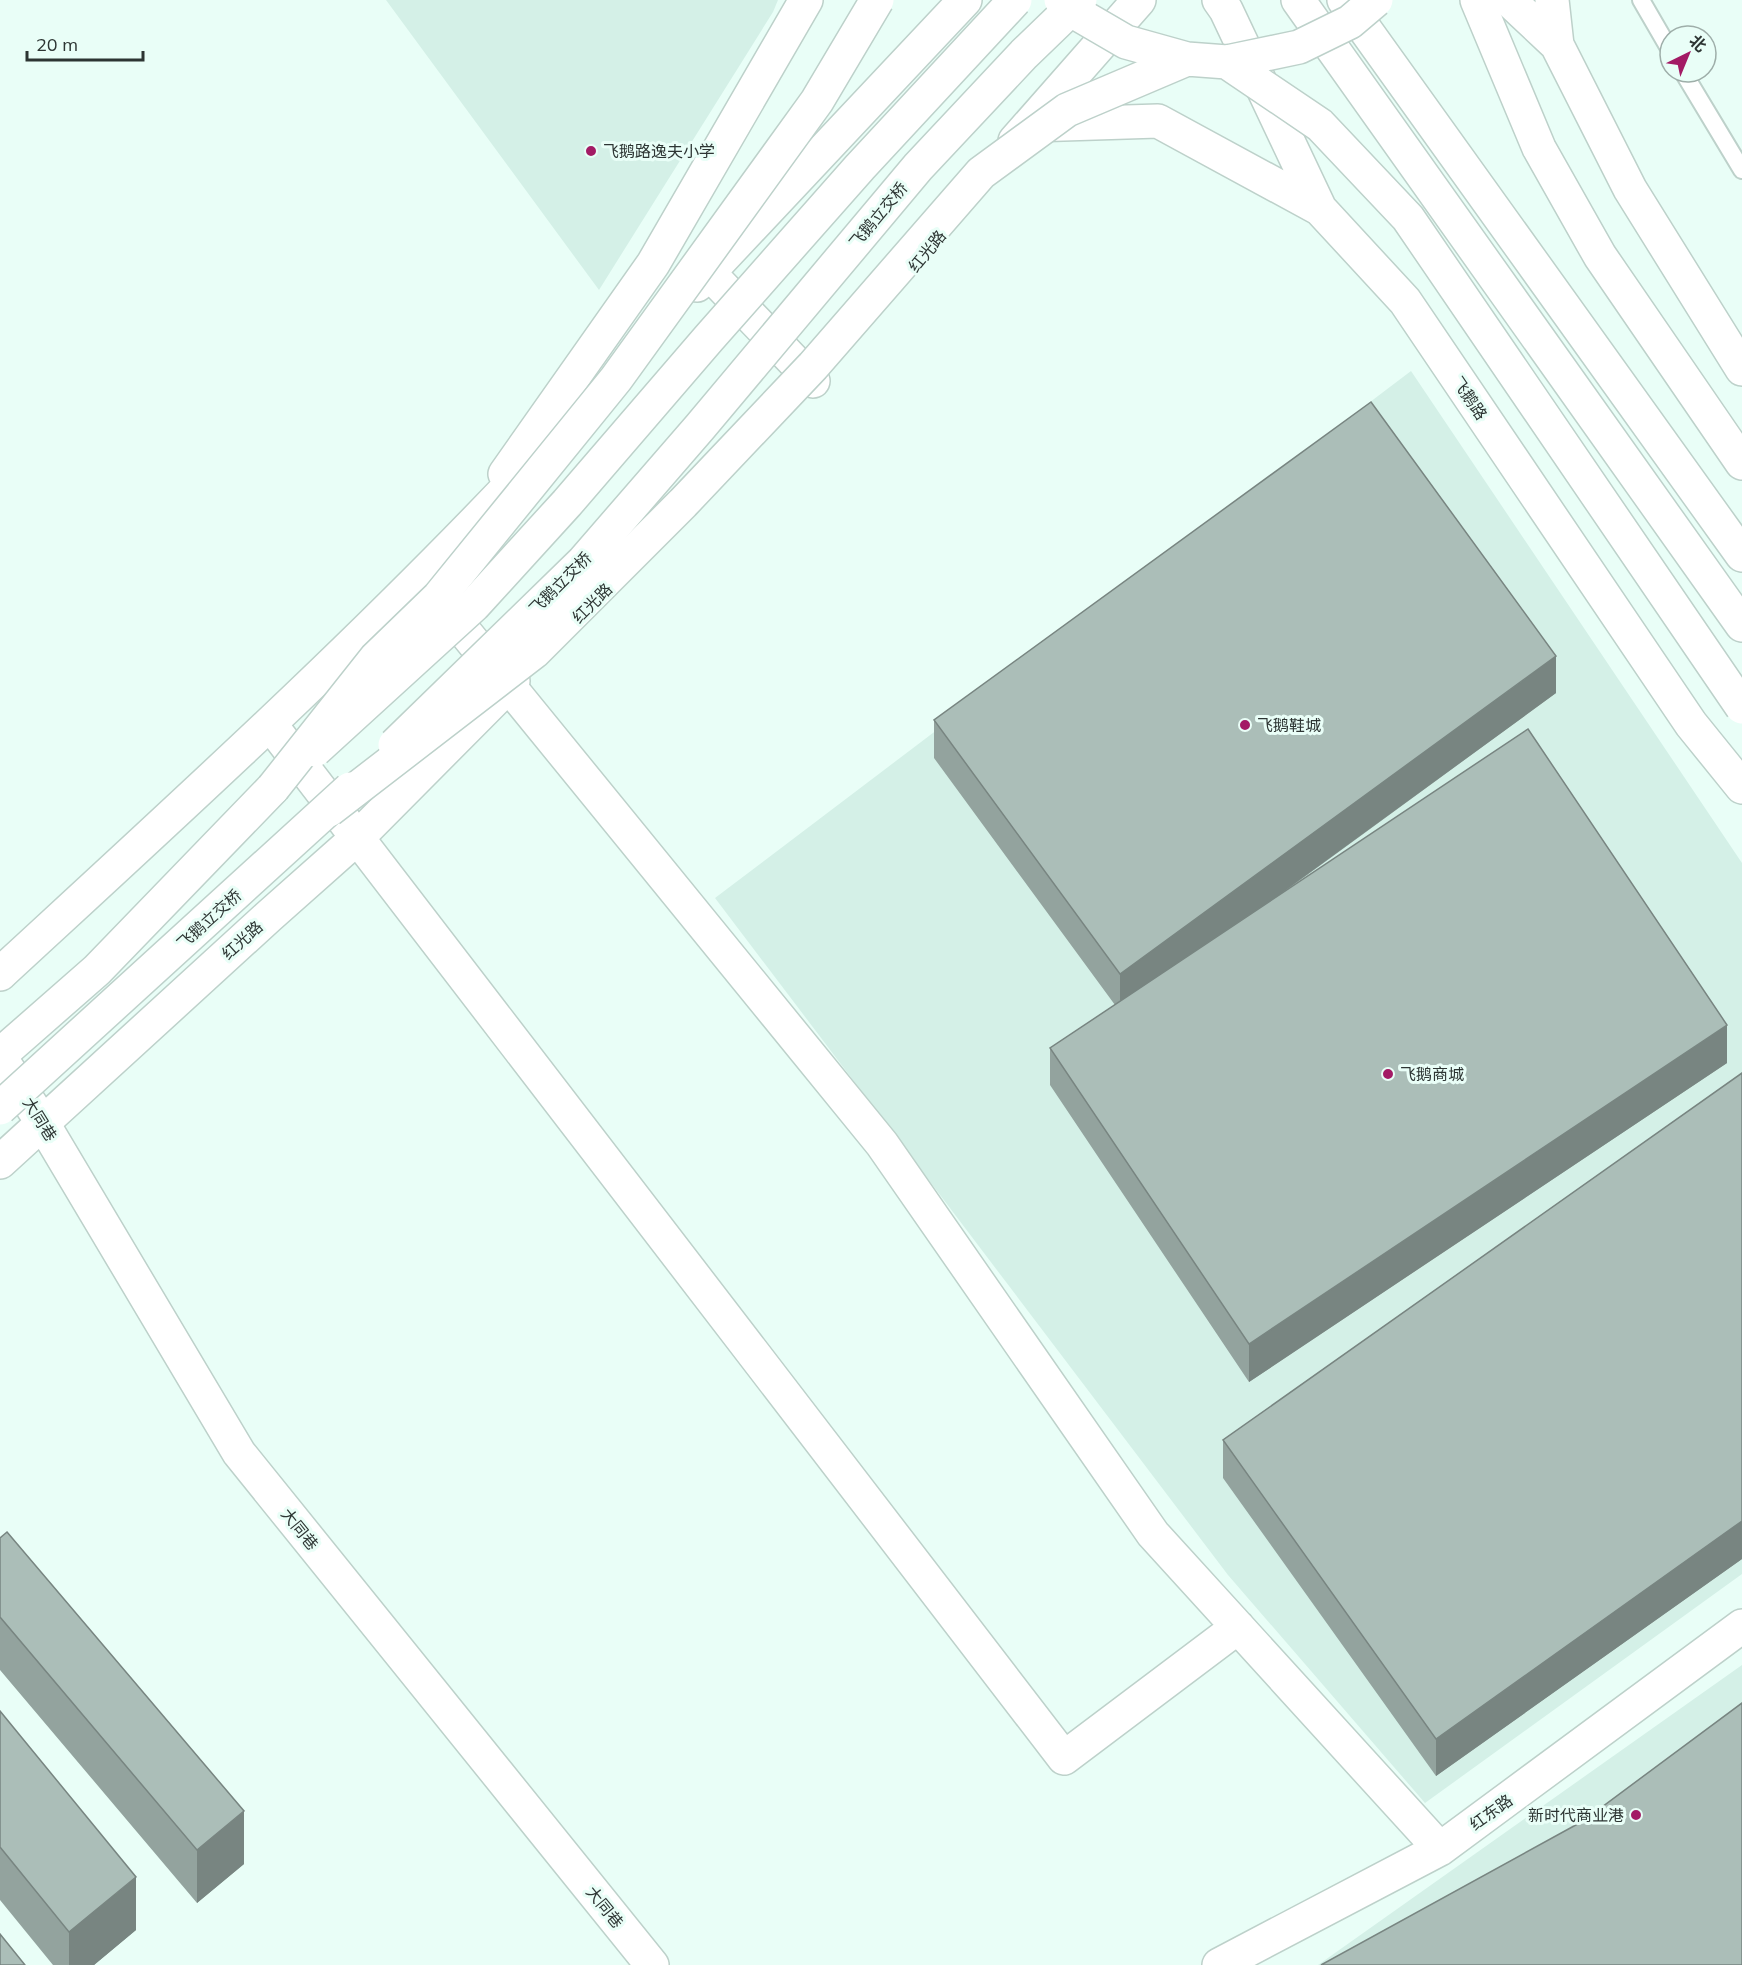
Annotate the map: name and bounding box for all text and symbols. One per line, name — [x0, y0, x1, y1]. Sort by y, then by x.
scale bar — [27, 24, 142, 62]
north arrow — [1658, 24, 1718, 84]
text: 北 — [1686, 30, 1711, 56]
text: 20 m — [36, 33, 78, 56]
place label: 飞鹅路逸夫小学 — [603, 141, 715, 161]
marker: 飞鹅路逸夫小学 — [584, 144, 598, 158]
street label: 飞鹅立交桥 — [845, 178, 911, 252]
street label: 红光路 — [904, 226, 950, 276]
street label: 飞鹅路 — [1448, 373, 1492, 423]
street label: 飞鹅立交桥 — [525, 548, 595, 618]
street label: 红光路 — [568, 579, 616, 627]
place label: 飞鹅鞋城 — [1257, 715, 1321, 735]
marker: 飞鹅鞋城 — [1238, 718, 1252, 732]
street label: 飞鹅立交桥 — [173, 885, 245, 953]
street label: 红光路 — [217, 917, 267, 963]
place label: 飞鹅商城 — [1400, 1064, 1464, 1084]
marker: 飞鹅商城 — [1381, 1067, 1395, 1081]
street label: 大同巷 — [19, 1093, 61, 1145]
street label: 大同巷 — [277, 1504, 323, 1554]
street label: 红东路 — [1466, 1790, 1516, 1834]
place label: 新时代商业港 — [1528, 1805, 1624, 1825]
marker: 新时代商业港 — [1629, 1808, 1643, 1822]
street label: 大同巷 — [582, 1882, 628, 1932]

